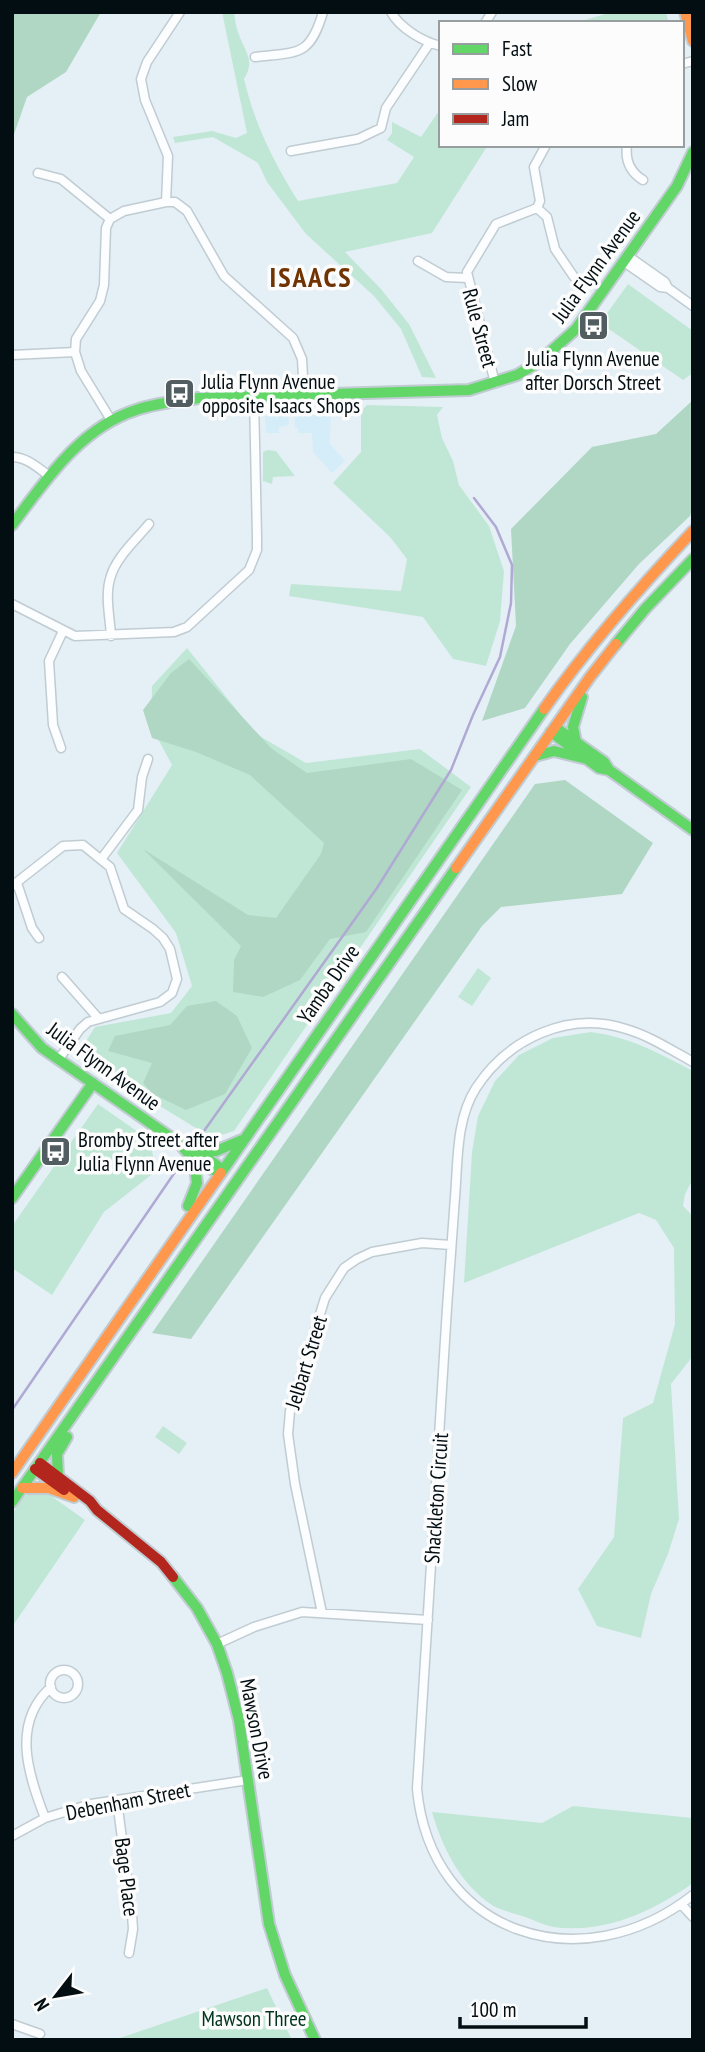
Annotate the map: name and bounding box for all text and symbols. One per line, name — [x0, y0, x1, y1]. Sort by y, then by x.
legend — [439, 21, 684, 147]
text: Fast — [502, 35, 532, 62]
text: Slow — [502, 70, 538, 97]
text: Jam — [501, 105, 529, 132]
street label: Julia Flynn Avenue — [545, 204, 646, 329]
district label: ISAACS — [269, 258, 353, 295]
street label: Rule Street — [457, 286, 504, 371]
bus stop icon: Julia Flynn Avenue after Dorsch Street — [576, 309, 610, 343]
place label: Julia Flynn Avenue after Dorsch Street — [525, 345, 661, 396]
place label: Julia Flynn Avenue opposite Isaacs Shops — [201, 368, 360, 419]
bus stop icon: Julia Flynn Avenue opposite Isaacs Shops — [162, 376, 196, 410]
street label: Yamba Drive — [291, 939, 365, 1029]
street label: Julia Flynn Avenue — [41, 1015, 166, 1116]
place label: Bromby Street after Julia Flynn Avenue — [77, 1126, 219, 1177]
bus stop icon: Bromby Street after Julia Flynn Avenue — [38, 1134, 72, 1168]
street label: Jelbart Street — [279, 1312, 333, 1413]
street label: Shackleton Circuit — [418, 1431, 454, 1564]
street label: Mawson Drive — [234, 1676, 280, 1782]
street label: Debenham Street — [64, 1776, 193, 1826]
street label: Bage Place — [109, 1836, 145, 1918]
north arrow — [21, 1961, 91, 2031]
scale bar — [460, 1986, 586, 2030]
text: N — [28, 1994, 54, 2015]
text: 100 m — [470, 1996, 516, 2023]
park label: Mawson Three — [201, 2005, 307, 2032]

